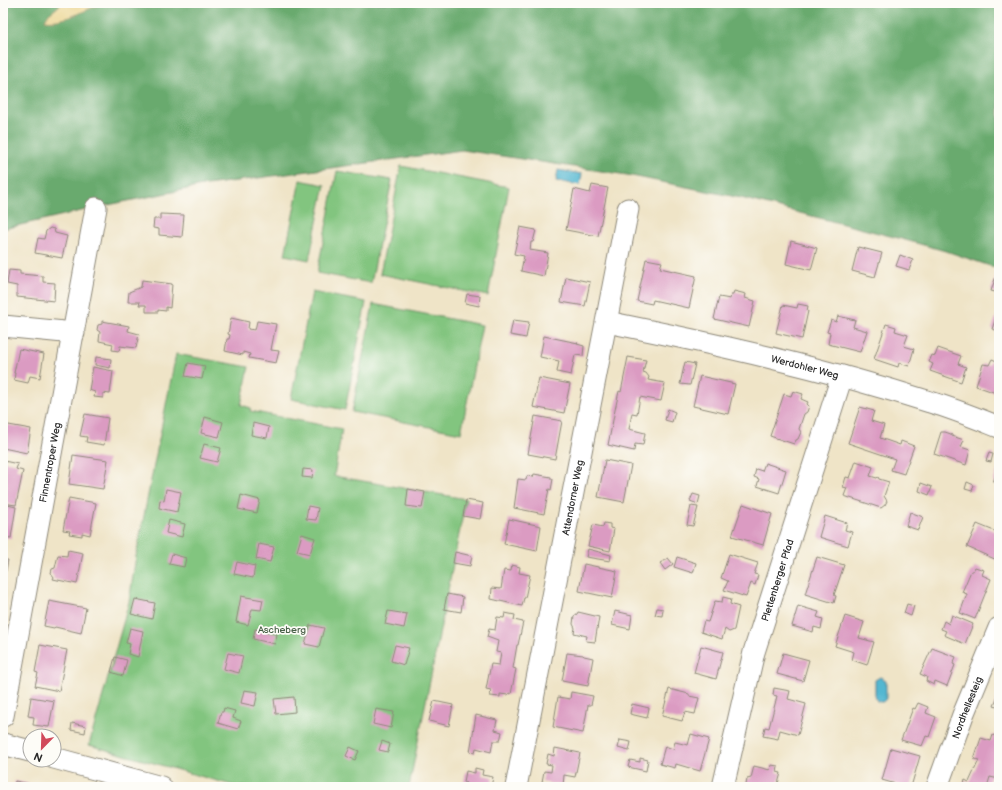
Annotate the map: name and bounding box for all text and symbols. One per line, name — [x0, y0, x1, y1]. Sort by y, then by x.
street label: Werdohler Weg — [770, 353, 840, 382]
street label: Finnentroper Weg — [37, 421, 64, 503]
street label: Attendorner Weg — [560, 459, 586, 536]
street label: Plettenberger Pfad — [759, 538, 797, 623]
park label: Ascheberg — [258, 624, 306, 636]
street label: Nordhellesteig — [950, 675, 985, 740]
north arrow — [22, 728, 62, 768]
text: N — [32, 749, 45, 764]

